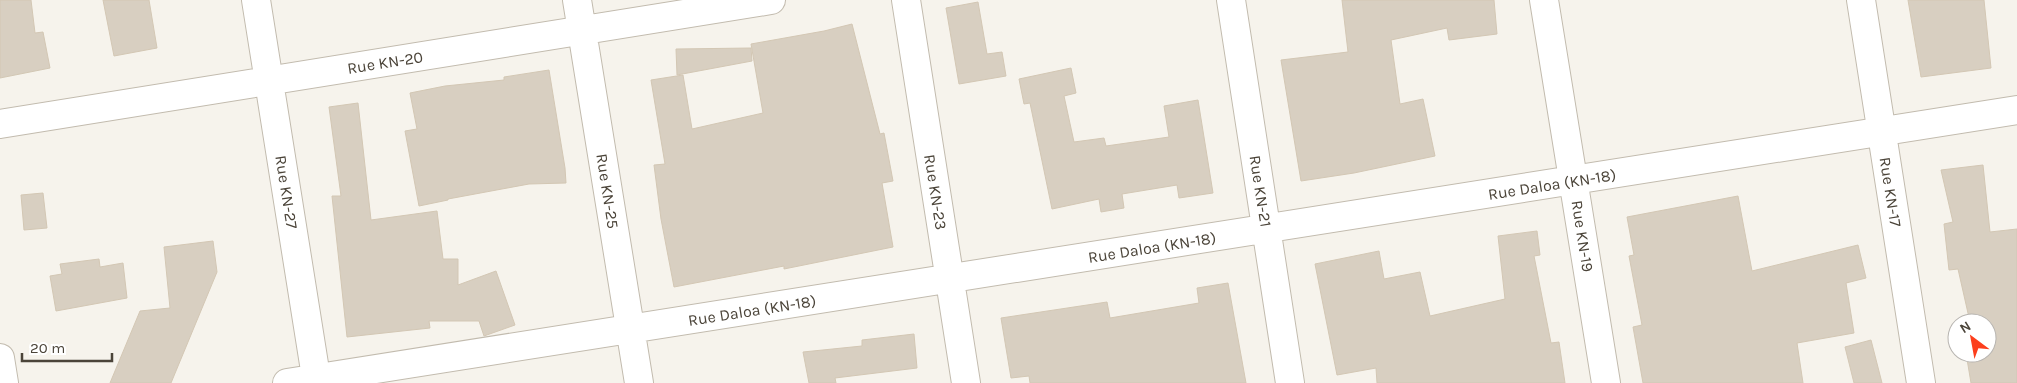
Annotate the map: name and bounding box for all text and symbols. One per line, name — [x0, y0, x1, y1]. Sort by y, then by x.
street label: Rue KN-20 — [346, 47, 424, 78]
street label: Rue KN-25 — [592, 152, 623, 230]
street label: Rue KN-23 — [920, 153, 951, 231]
street label: Rue KN-27 — [271, 154, 302, 231]
street label: Rue KN-21 — [1245, 154, 1276, 228]
street label: Rue KN-17 — [1876, 156, 1905, 229]
street label: Rue Daloa (KN-18) — [1487, 165, 1617, 204]
street label: Rue KN-19 — [1567, 199, 1598, 273]
street label: Rue Daloa (KN-18) — [1087, 228, 1217, 267]
street label: Rue Daloa (KN-18) — [687, 291, 817, 330]
north arrow — [1947, 313, 1997, 363]
text: N — [1957, 318, 1974, 337]
scale bar — [22, 330, 112, 362]
text: 20 m — [30, 339, 65, 357]

